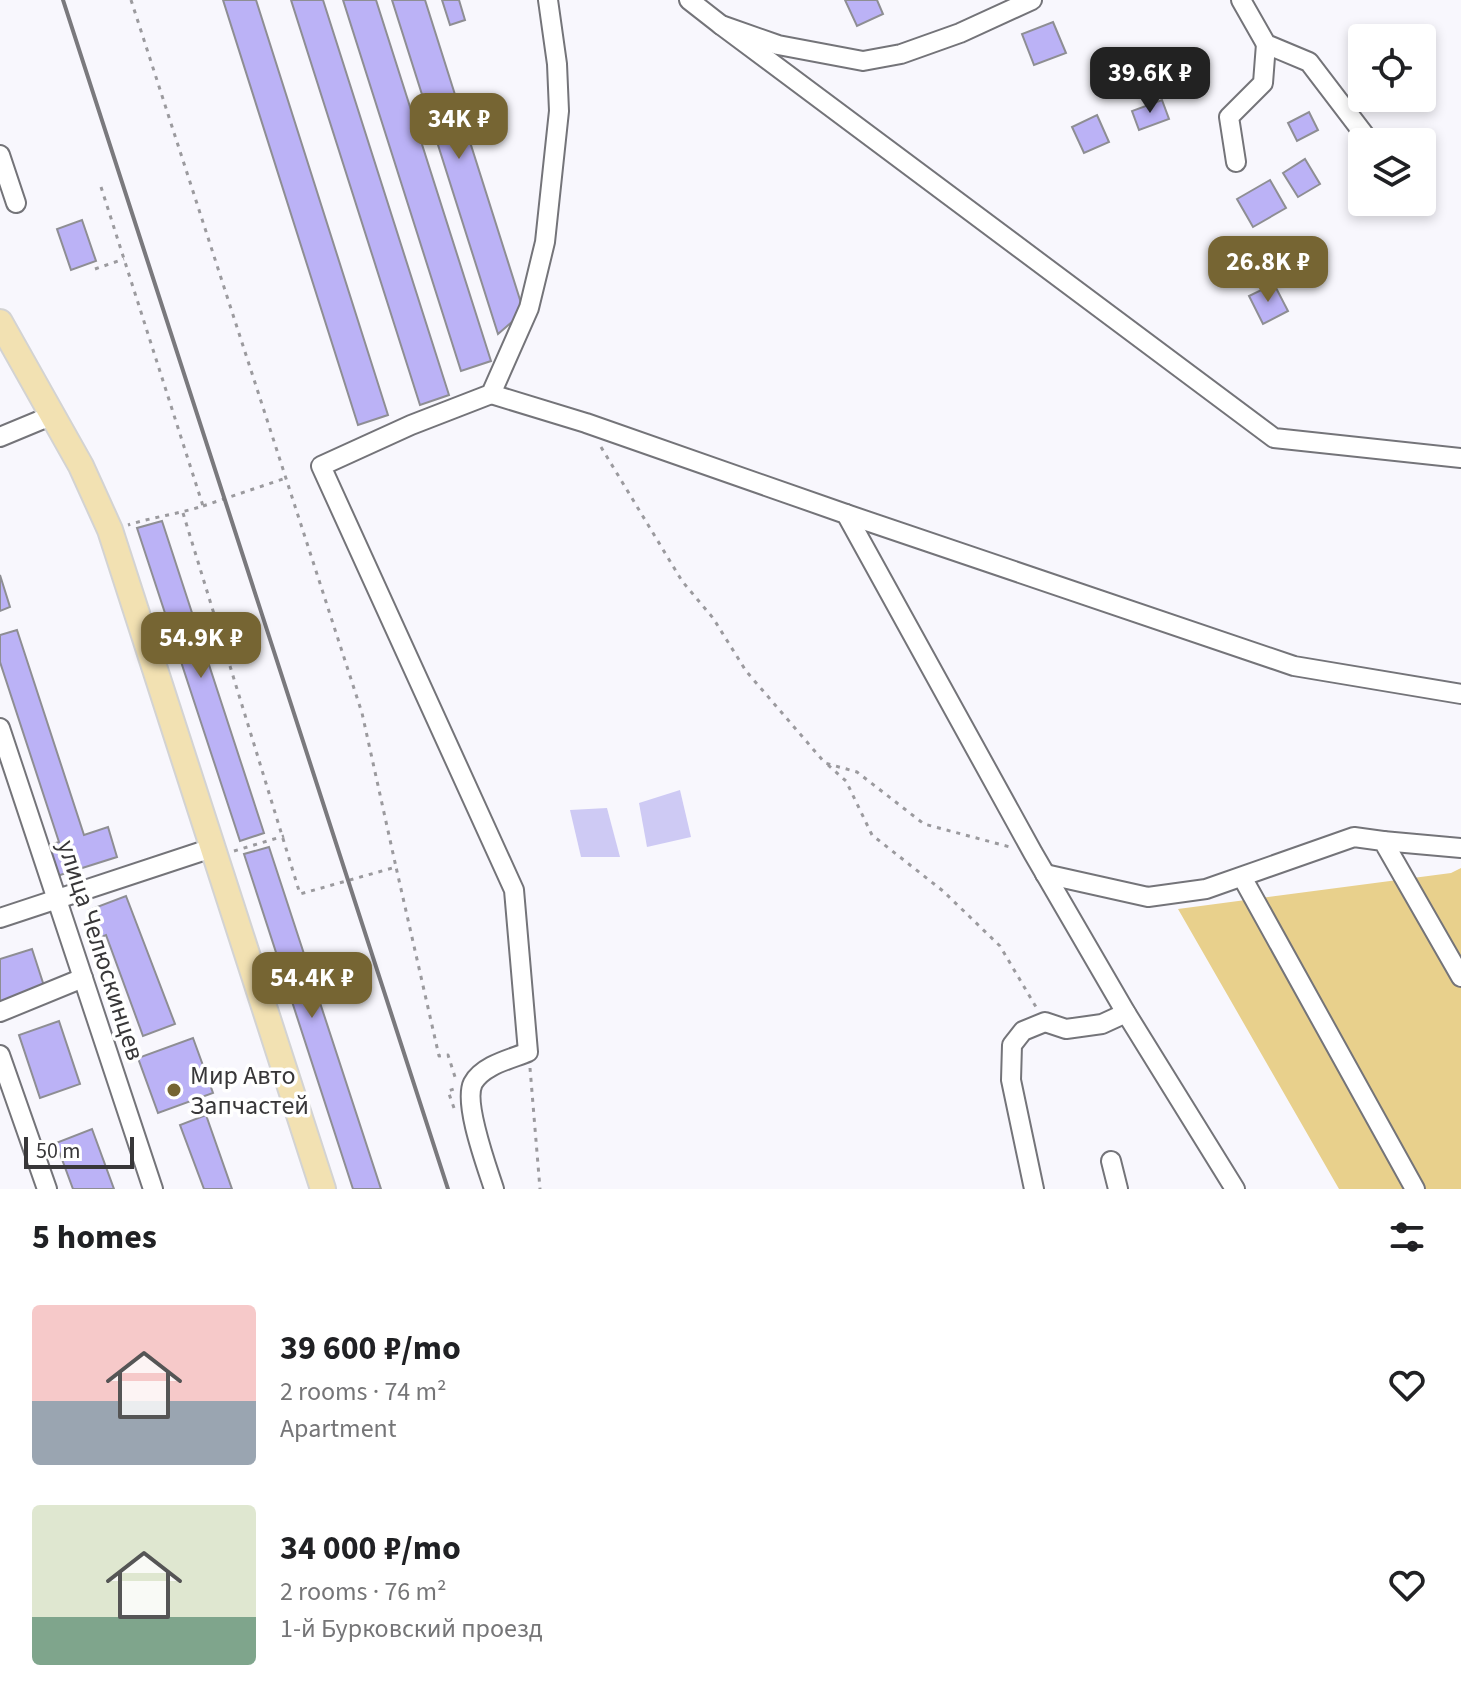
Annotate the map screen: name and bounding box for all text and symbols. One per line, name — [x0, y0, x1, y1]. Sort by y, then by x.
map controls — [1348, 24, 1436, 216]
button: locate — [1348, 24, 1436, 112]
pin: 39.6K ₽ — [1076, 47, 1224, 115]
text: 39.6K ₽ — [1108, 54, 1192, 91]
pin: 34K ₽ — [403, 93, 515, 161]
text: 34K ₽ — [428, 100, 490, 137]
button: layers — [1348, 128, 1436, 216]
pin: 26.8K ₽ — [1194, 236, 1342, 304]
text: 26.8K ₽ — [1226, 243, 1310, 280]
pin: 54.9K ₽ — [127, 612, 275, 680]
text: 54.9K ₽ — [159, 619, 243, 656]
street label: улица Челюскинцев — [48, 835, 154, 1065]
pin: 54.4K ₽ — [238, 952, 386, 1020]
text: 54.4K ₽ — [270, 959, 354, 996]
place label: Мир Авто Запчастей — [190, 1057, 309, 1124]
marker: Мир Авто Запчастей — [165, 1081, 183, 1099]
scale bar — [24, 1133, 134, 1169]
text: 50 m — [36, 1135, 81, 1167]
text: 5 homes — [32, 1213, 157, 1262]
icon: filters — [1385, 1215, 1429, 1259]
text: 39 600 ₽/mo — [280, 1324, 461, 1373]
icon: home — [96, 1337, 192, 1433]
icon: heart — [1385, 1363, 1429, 1407]
text: 2 rooms · 74 m² — [280, 1373, 447, 1410]
text: Apartment — [280, 1410, 397, 1447]
text: 34 000 ₽/mo — [280, 1524, 461, 1573]
icon: home — [96, 1537, 192, 1633]
icon: heart — [1385, 1563, 1429, 1607]
text: 2 rooms · 76 m² — [280, 1573, 447, 1610]
text: 1-й Бурковский проезд — [280, 1610, 543, 1647]

